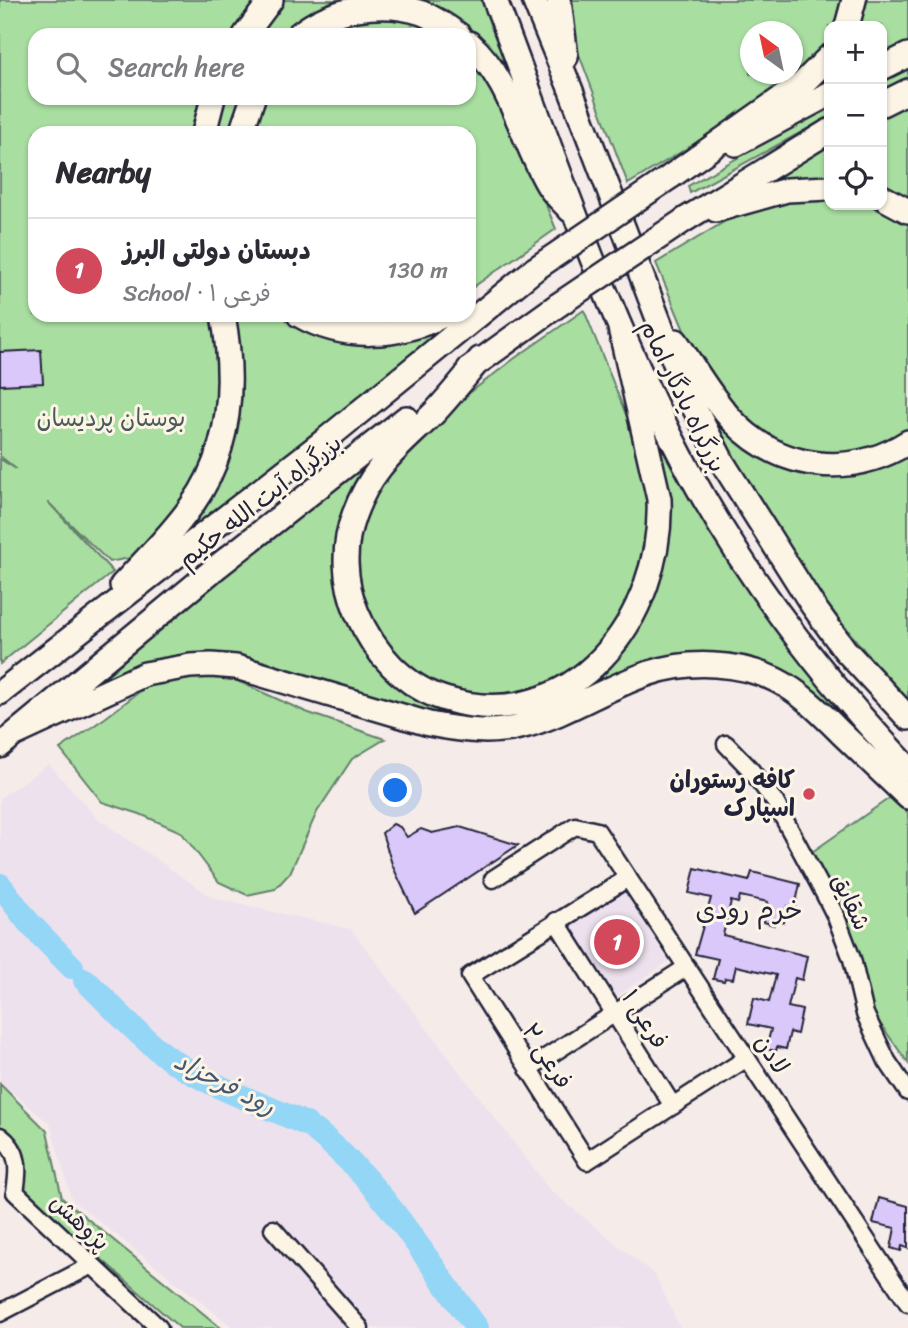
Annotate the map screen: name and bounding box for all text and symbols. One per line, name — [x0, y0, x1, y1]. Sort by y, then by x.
north arrow — [740, 21, 803, 84]
map controls — [824, 21, 887, 210]
button: + — [824, 21, 887, 84]
search box — [28, 28, 476, 105]
text: Search here — [108, 44, 245, 90]
icon: search — [52, 48, 90, 86]
button: − — [824, 84, 887, 147]
text: Nearby — [56, 145, 151, 199]
button: locate — [824, 147, 887, 210]
text: دبستان دولتی البرز — [123, 227, 311, 273]
text: 1 — [74, 250, 84, 291]
text: 130 m — [387, 250, 448, 291]
text: School · فرعی ۱ — [123, 273, 271, 314]
street label: بزرگراه یادگار امام — [628, 312, 738, 480]
park label: بوستان پردیسان — [36, 397, 186, 439]
street label: بزرگراه آیت الله حکیم — [168, 423, 352, 579]
place label: کافه رستوران اسپارک — [669, 759, 795, 829]
your location — [378, 773, 412, 807]
marker: کافه رستوران اسپارک — [801, 786, 817, 802]
street label: شقایق — [819, 866, 883, 938]
district label: خرم رودی — [695, 887, 803, 933]
pin: 1 — [594, 916, 640, 968]
street label: فرعی ۱ — [610, 981, 680, 1057]
street label: فرعی ۲ — [510, 1014, 584, 1098]
street label: لادن — [743, 1025, 801, 1083]
water label: رود فرحزاد — [166, 1038, 284, 1128]
street label: پژوهش — [40, 1182, 120, 1262]

